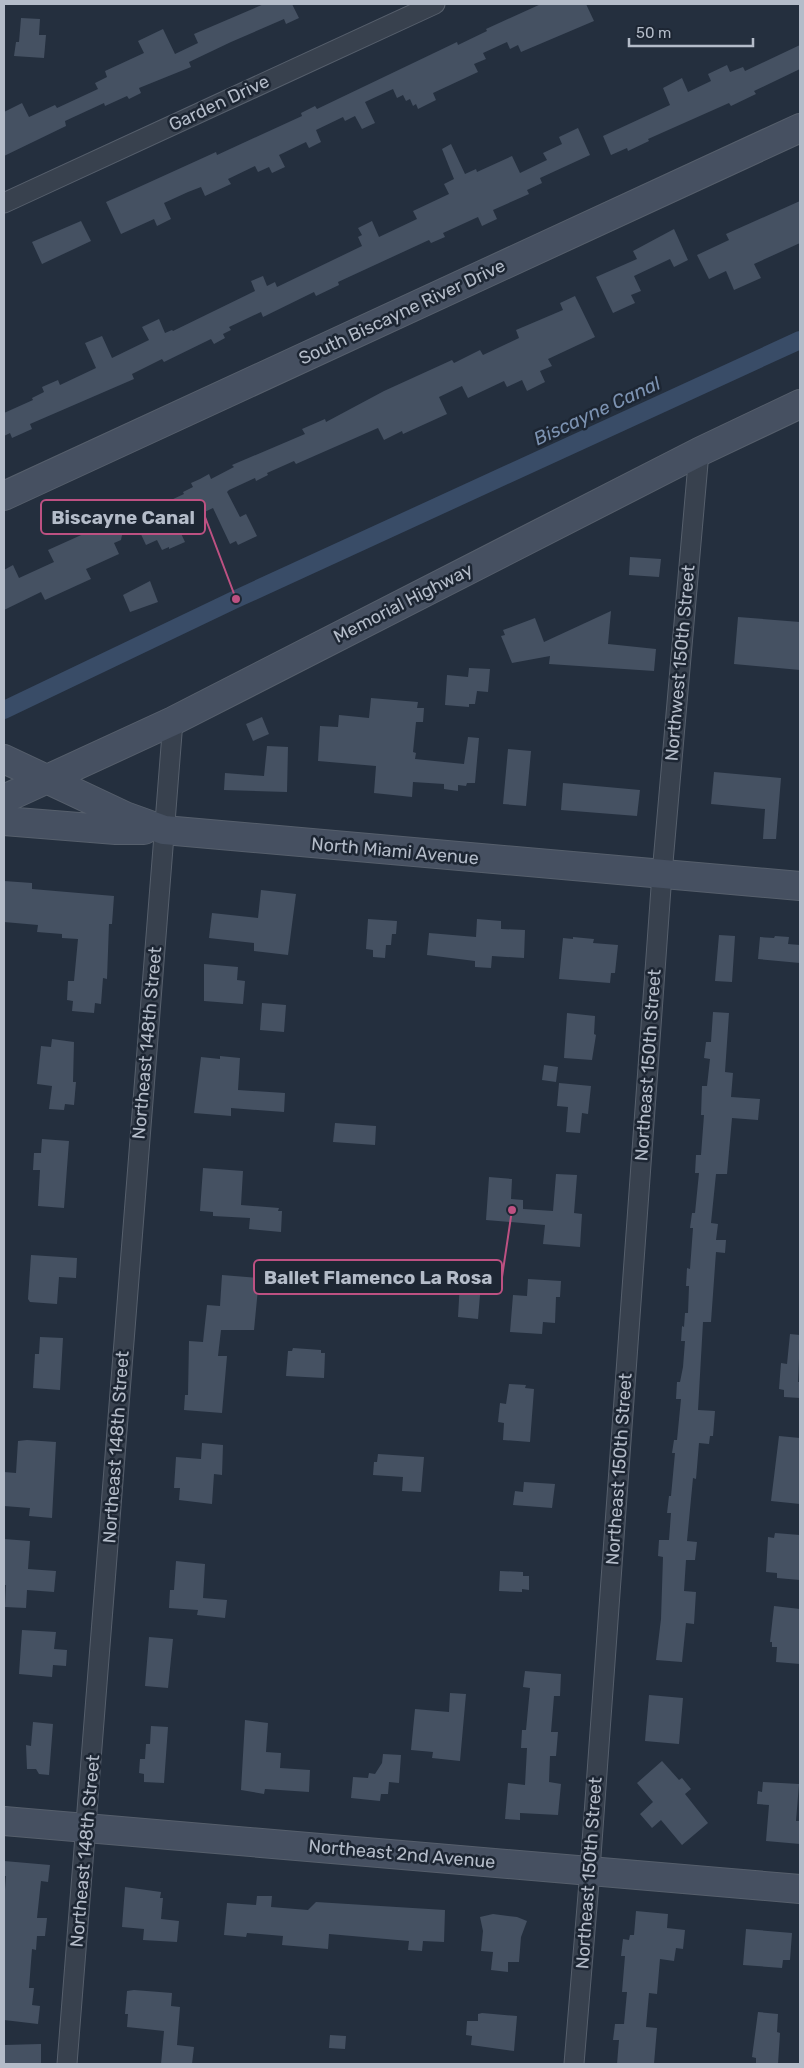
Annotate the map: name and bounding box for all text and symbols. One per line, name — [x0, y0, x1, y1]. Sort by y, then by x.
scale bar — [629, 15, 753, 47]
text: 50 m — [636, 24, 671, 42]
street label: Garden Drive — [165, 70, 273, 136]
street label: South Biscayne River Drive — [295, 254, 509, 370]
water label: Biscayne Canal — [530, 371, 664, 450]
callout: Biscayne Canal — [41, 500, 205, 534]
text: Biscayne Canal — [51, 506, 195, 529]
street label: Memorial Highway — [330, 558, 476, 648]
street label: Northwest 150th Street — [660, 564, 700, 762]
street label: North Miami Avenue — [310, 833, 480, 869]
street label: Northeast 148th Street — [128, 946, 166, 1140]
street label: Northeast 150th Street — [630, 968, 666, 1162]
callout: Ballet Flamenco La Rosa — [254, 1260, 502, 1294]
text: Ballet Flamenco La Rosa — [264, 1266, 492, 1289]
street label: Northeast 148th Street — [98, 1350, 134, 1544]
street label: Northeast 150th Street — [601, 1372, 637, 1566]
street label: Northeast 148th Street — [66, 1754, 104, 1948]
street label: Northeast 150th Street — [571, 1776, 607, 1970]
street label: Northeast 2nd Avenue — [308, 1835, 496, 1873]

